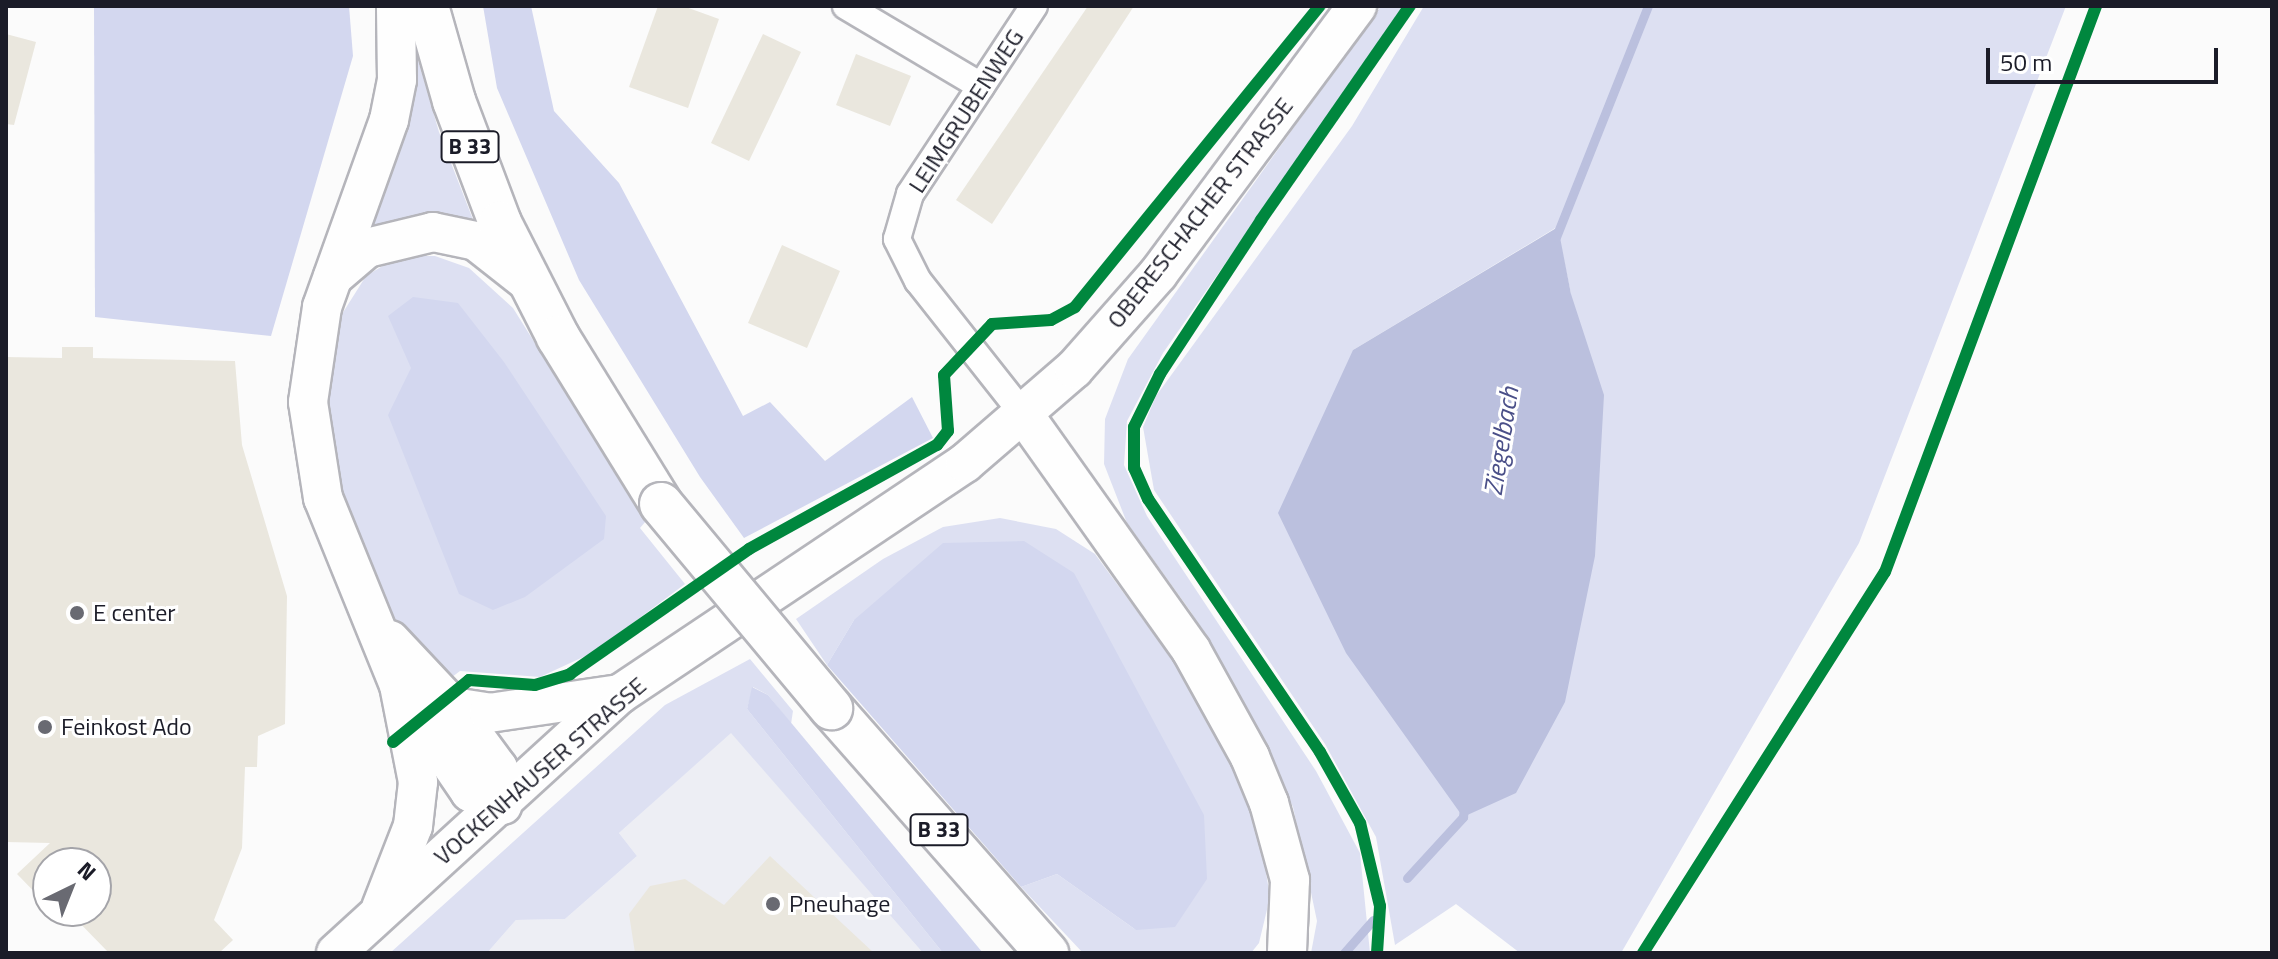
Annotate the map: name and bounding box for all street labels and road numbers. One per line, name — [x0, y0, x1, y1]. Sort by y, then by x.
street label: LEIMGRUBENWEG — [902, 24, 1030, 198]
street label: OBERESCHACHER STRASSE — [1101, 92, 1299, 334]
road number: B 33 — [440, 129, 500, 165]
street label: VOCKENHAUSER STRASSE — [428, 671, 652, 871]
road number: B 33 — [909, 812, 969, 848]

